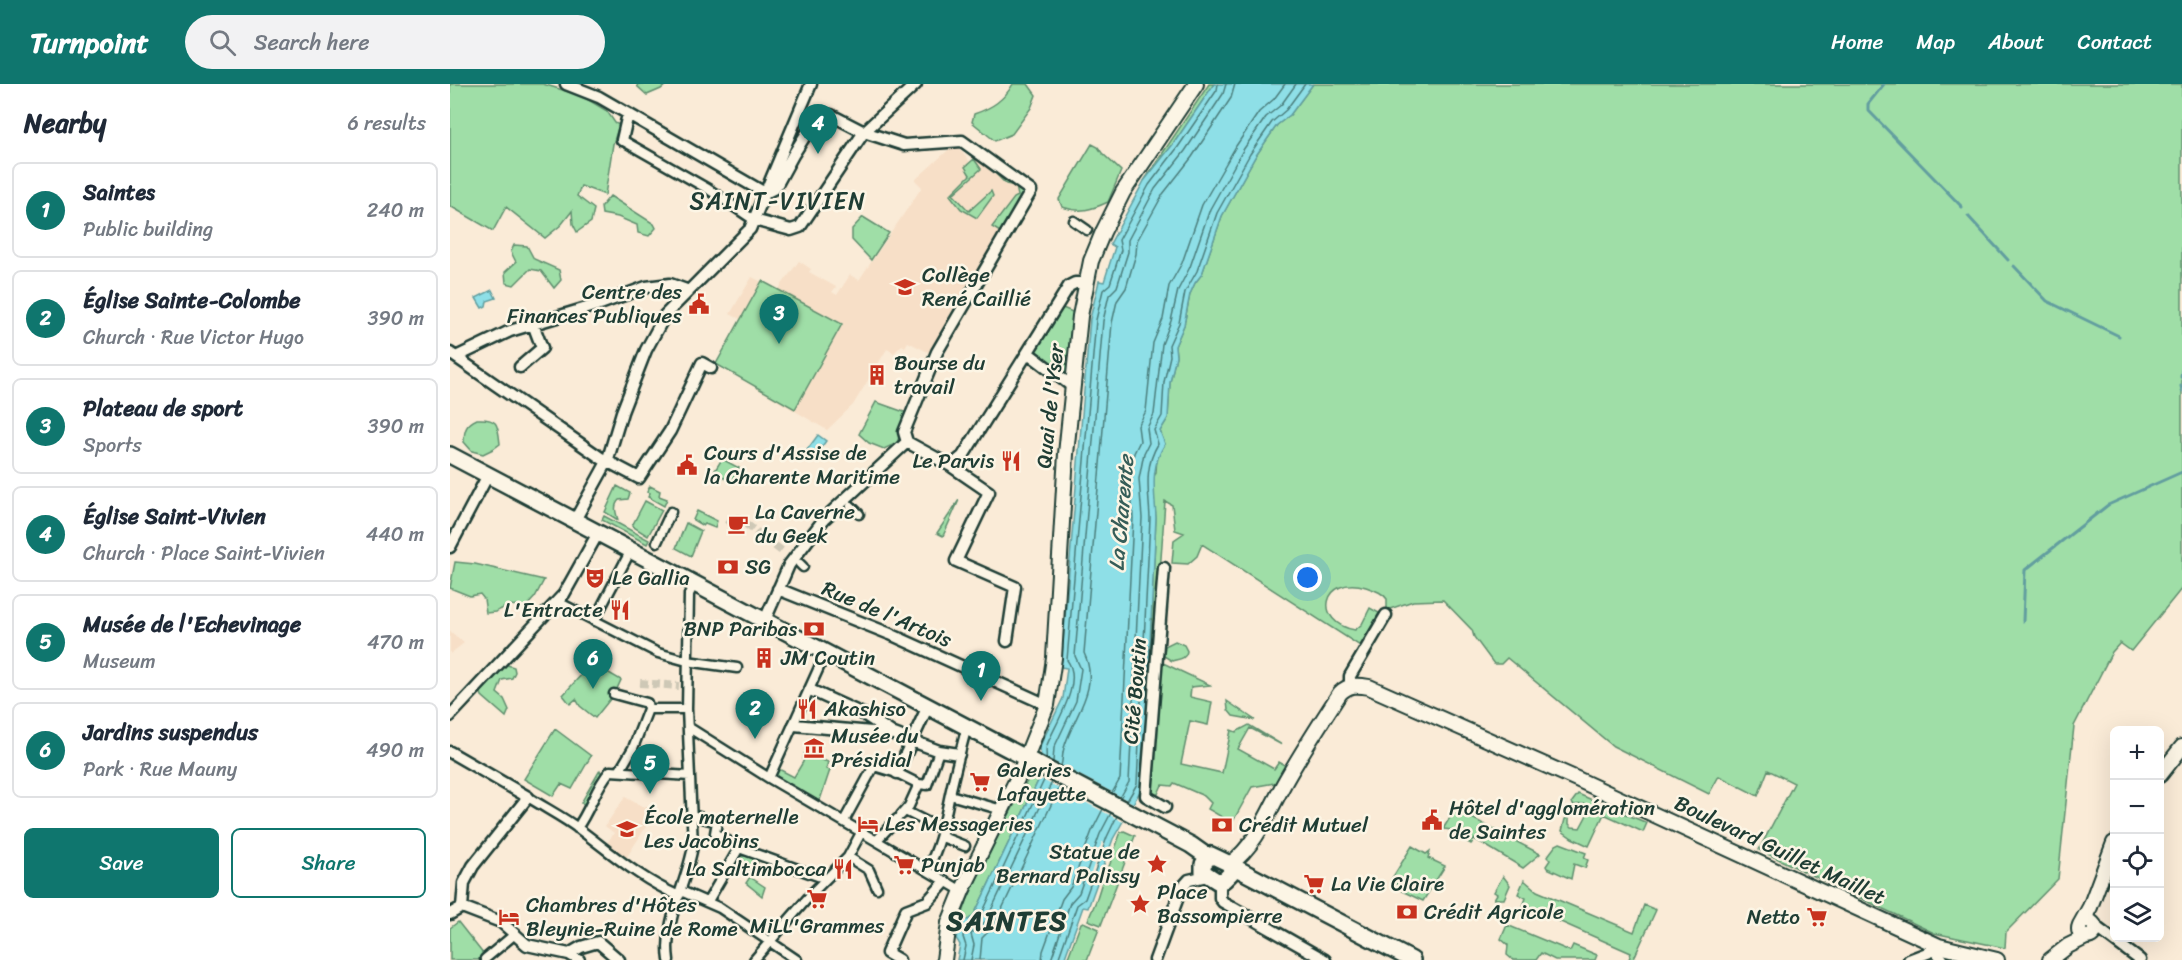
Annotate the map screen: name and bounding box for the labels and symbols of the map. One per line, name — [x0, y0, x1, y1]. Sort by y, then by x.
pin: 4 — [798, 104, 838, 154]
district label: SAINT-VIVIEN — [690, 180, 866, 222]
place label: Collège René Caillié — [922, 256, 1031, 318]
place label: Centre des Finances Publiques — [507, 273, 682, 335]
school or university icon: Collège René Caillié — [893, 275, 917, 299]
public building icon: Centre des Finances Publiques — [687, 292, 711, 316]
pin: 3 — [760, 294, 798, 344]
street label: Quai de l'Yser — [1025, 340, 1076, 470]
place label: Bourse du travail — [894, 344, 986, 406]
building icon: Bourse du travail — [865, 363, 889, 387]
place label: Cours d'Assise de la Charente Maritime — [704, 434, 900, 496]
place label: Le Parvis — [912, 442, 994, 480]
restaurant icon: Le Parvis — [999, 449, 1023, 473]
water label: La Charente — [1097, 451, 1146, 572]
public building icon: Cours d'Assise de la Charente Maritime — [675, 453, 699, 477]
place label: La Caverne du Geek — [755, 493, 855, 555]
cafe icon: La Caverne du Geek — [726, 512, 750, 536]
place label: SG — [745, 548, 771, 586]
bank icon: SG — [716, 555, 740, 579]
place label: Le Gallia — [612, 559, 690, 597]
your location — [1293, 563, 1322, 592]
theatre icon: Le Gallia — [583, 566, 607, 590]
street label: Rue de l'Artois — [816, 569, 958, 659]
place label: L'Entracte — [504, 591, 603, 629]
restaurant icon: L'Entracte — [608, 598, 632, 622]
place label: BNP Paribas — [683, 610, 797, 648]
bank icon: BNP Paribas — [802, 617, 826, 641]
street label: Cité Boutin — [1111, 636, 1159, 746]
place label: JM Coutin — [780, 639, 875, 677]
pin: 6 — [574, 640, 612, 689]
building icon: JM Coutin — [752, 646, 776, 670]
pin: 1 — [962, 652, 1000, 701]
pin: 2 — [736, 690, 774, 739]
place label: Akashiso — [823, 690, 906, 728]
restaurant icon: Akashiso — [795, 697, 819, 721]
place label: Musée du Présidial — [831, 717, 918, 779]
museum icon: Musée du Présidial — [802, 736, 826, 760]
pin: 5 — [630, 744, 670, 794]
place label: Galeries Lafayette — [997, 751, 1086, 813]
supermarket icon: Galeries Lafayette — [968, 770, 992, 794]
street label: Boulevard Guillet Maillet — [1668, 784, 1892, 916]
place label: Hôtel d'agglomération de Saintes — [1449, 789, 1655, 851]
place label: École maternelle Les Jacobins — [644, 798, 799, 860]
place label: Les Messageries — [885, 805, 1033, 843]
place label: Crédit Mutuel — [1239, 806, 1369, 844]
public building icon: Hôtel d'agglomération de Saintes — [1420, 808, 1444, 832]
hotel icon: Les Messageries — [856, 812, 880, 836]
bank icon: Crédit Mutuel — [1210, 813, 1234, 837]
school or university icon: École maternelle Les Jacobins — [615, 817, 639, 841]
place label: Statue de Bernard Palissy — [996, 833, 1140, 895]
place label: Punjab — [921, 846, 985, 884]
place label: La Saltimbocca — [686, 850, 826, 888]
place icon: Statue de Bernard Palissy — [1145, 852, 1169, 876]
supermarket icon: Punjab — [892, 853, 916, 877]
restaurant icon: La Saltimbocca — [831, 857, 855, 881]
place label: La Vie Claire — [1331, 865, 1444, 903]
supermarket icon: La Vie Claire — [1302, 872, 1326, 896]
place label: Place Bassompierre — [1157, 873, 1283, 935]
place label: Chambres d'Hôtes Bleynie-Ruine de Rome — [526, 886, 738, 948]
supermarket icon: MiLL'Grammes — [805, 887, 829, 911]
place icon: Place Bassompierre — [1128, 892, 1152, 916]
place label: Crédit Agricole — [1424, 893, 1564, 931]
district label: SAINTES — [945, 897, 1068, 945]
place label: Netto — [1747, 898, 1800, 936]
bank icon: Crédit Agricole — [1395, 900, 1419, 924]
hotel icon: Chambres d'Hôtes Bleynie-Ruine de Rome — [497, 905, 521, 929]
supermarket icon: Netto — [1805, 905, 1829, 929]
place label: MiLL'Grammes — [750, 907, 885, 945]

